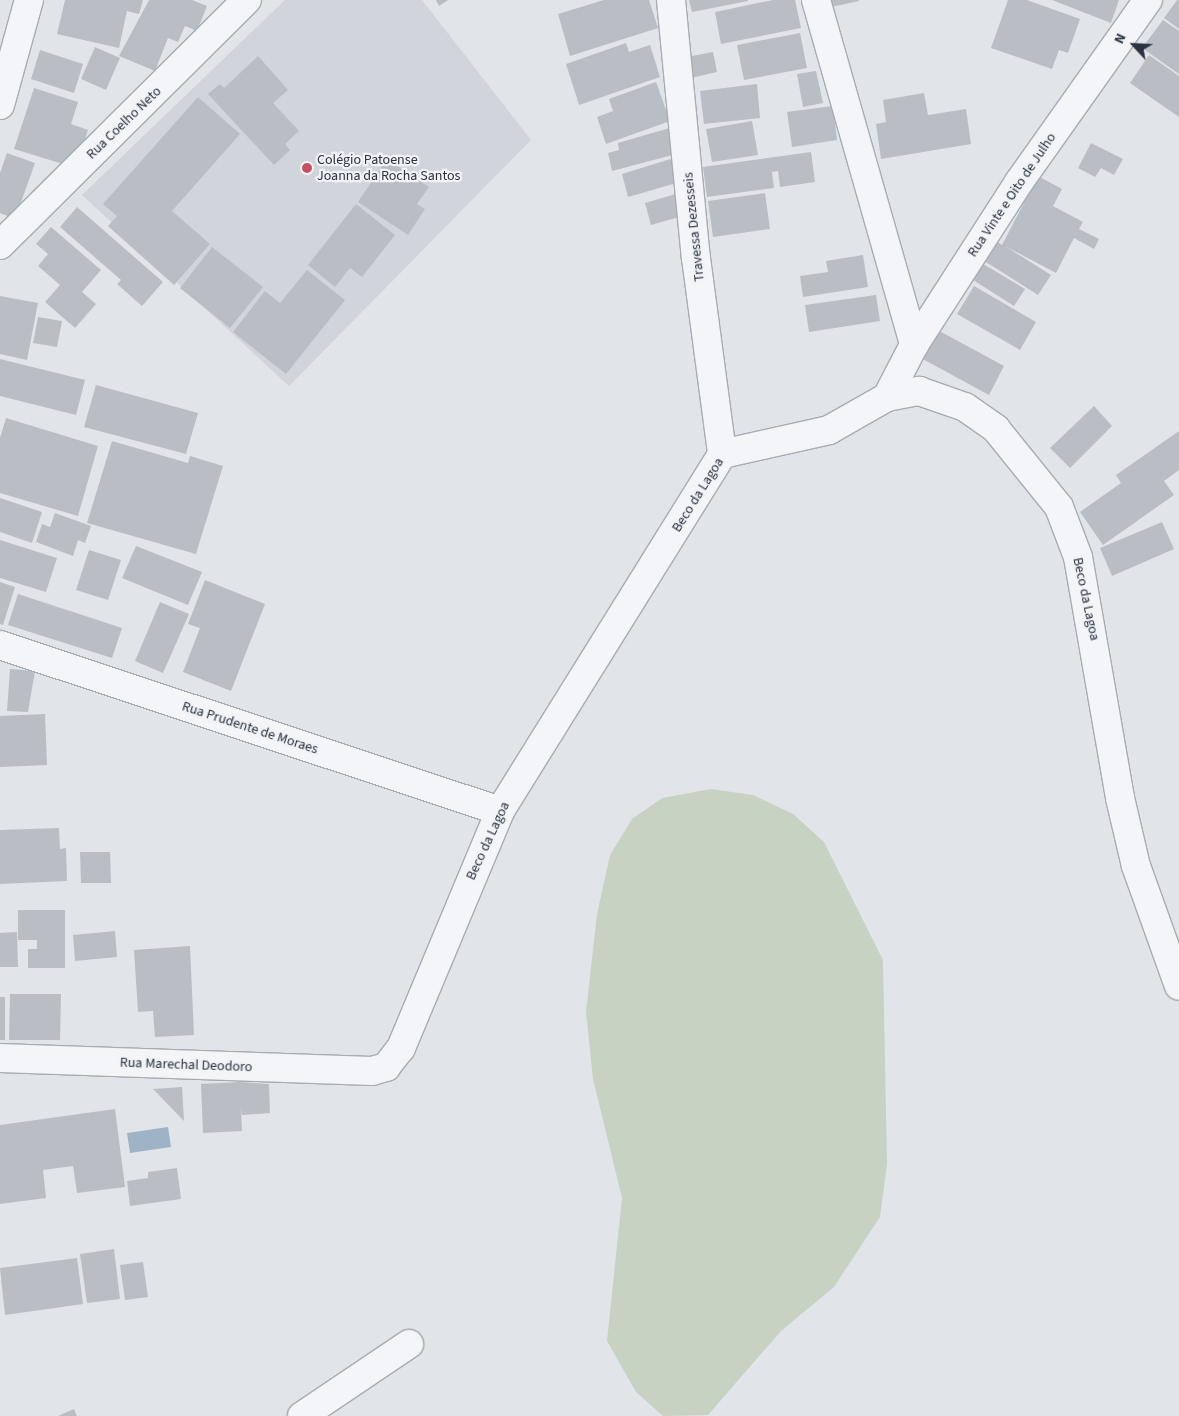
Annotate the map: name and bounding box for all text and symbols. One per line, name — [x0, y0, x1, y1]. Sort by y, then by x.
north arrow — [1109, 20, 1159, 70]
text: N — [1109, 30, 1131, 47]
street label: Rua Coelho Neto — [83, 83, 165, 163]
street label: Rua Vinte e Oito de Julho — [964, 130, 1060, 260]
place label: Colégio Patoense Joanna da Rocha Santos — [317, 152, 460, 184]
marker: Colégio Patoense Joanna da Rocha Santos — [301, 162, 313, 174]
street label: Travessa Dezesseis — [680, 172, 708, 282]
street label: Beco da Lagoa — [668, 455, 728, 535]
street label: Beco da Lagoa — [1069, 556, 1103, 642]
street label: Rua Prudente de Moraes — [180, 698, 320, 758]
street label: Beco da Lagoa — [463, 799, 513, 883]
street label: Rua Marechal Deodoro — [119, 1054, 253, 1076]

